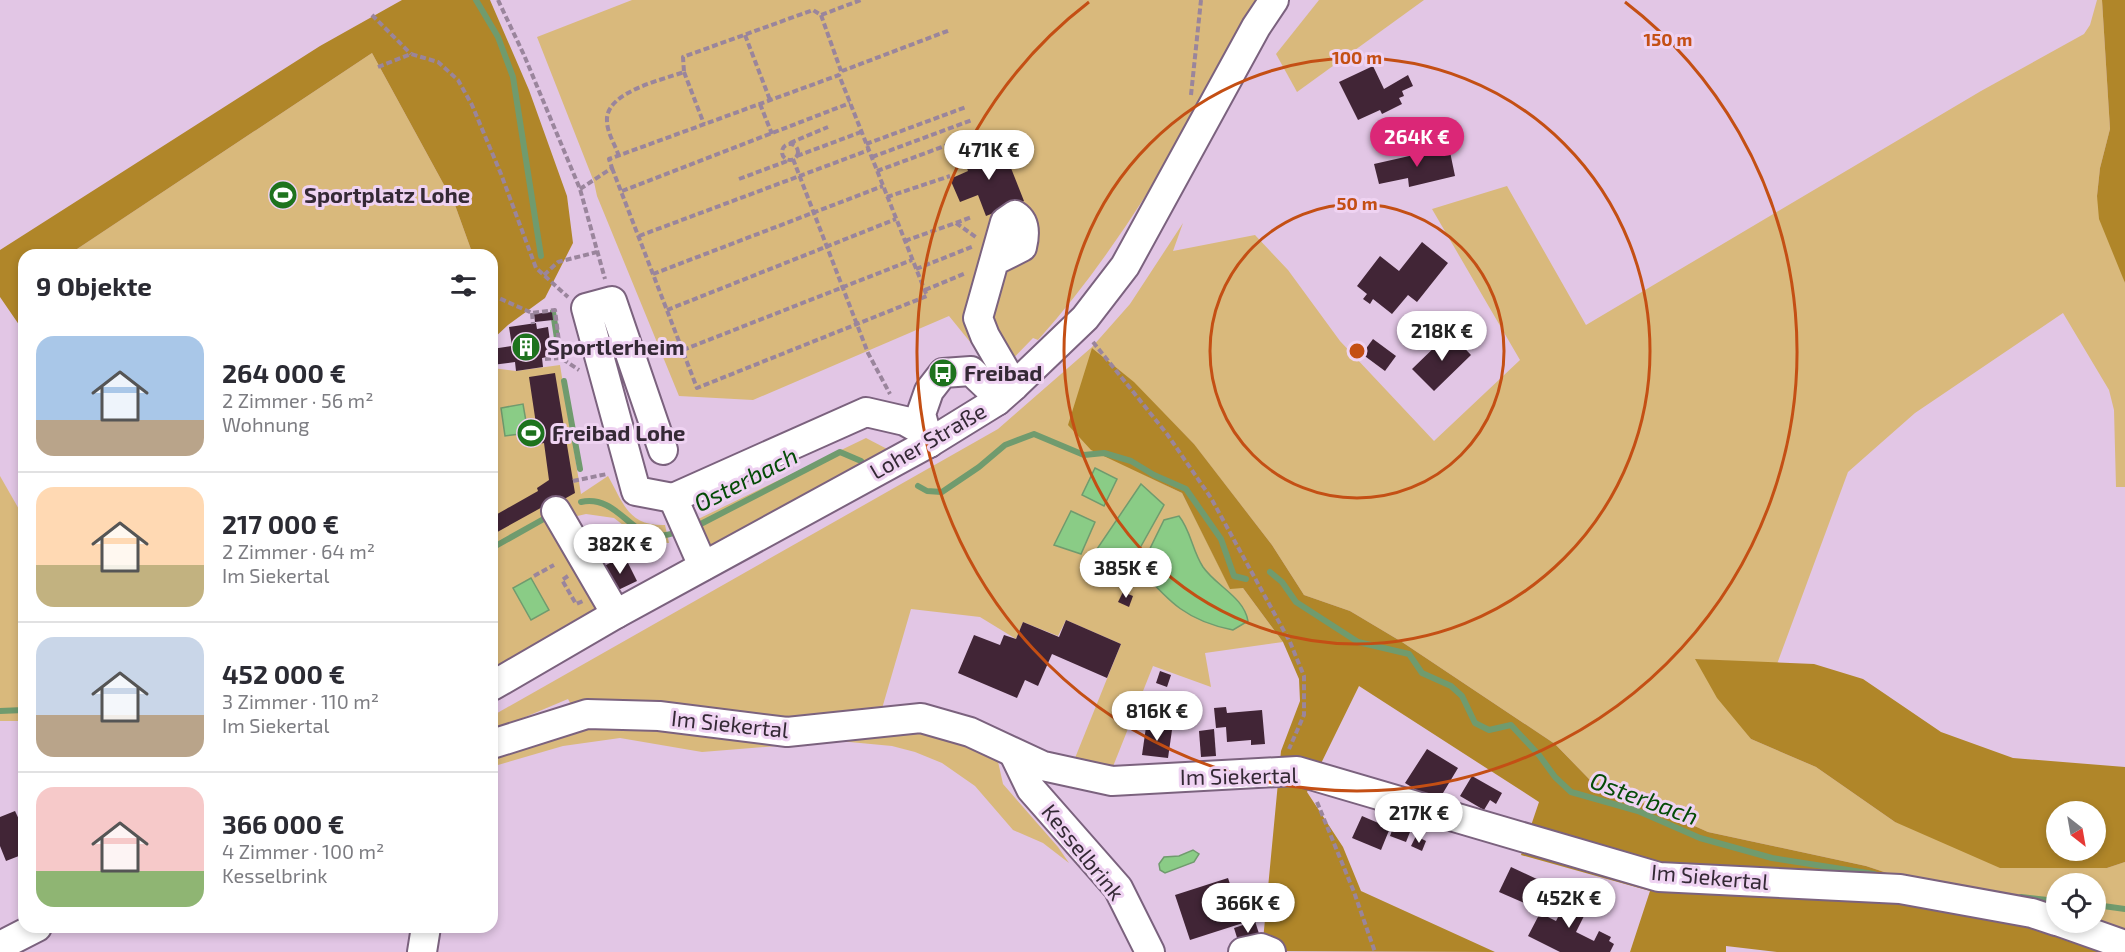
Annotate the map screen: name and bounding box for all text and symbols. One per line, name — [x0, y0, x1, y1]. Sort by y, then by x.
text: 150 m — [1644, 28, 1692, 50]
text: 100 m — [1332, 46, 1382, 68]
pin: 264K € — [1368, 117, 1466, 168]
text: 264K € — [1384, 124, 1450, 148]
pin: 471K € — [940, 130, 1038, 181]
text: 471K € — [958, 137, 1020, 161]
sports icon: Sportplatz Lohe — [267, 179, 299, 211]
place label: Sportplatz Lohe — [304, 181, 470, 207]
text: 50 m — [1336, 192, 1378, 214]
icon: filters — [447, 269, 480, 302]
text: 9 Objekte — [36, 270, 152, 301]
pin: 218K € — [1393, 311, 1491, 362]
text: 218K € — [1411, 318, 1473, 342]
building icon: Sportlerheim — [510, 331, 542, 363]
place label: Sportlerheim — [547, 333, 685, 359]
centre of rings — [1347, 341, 1367, 361]
text: 264 000 € — [222, 357, 346, 388]
bus stop icon: Freibad — [927, 357, 959, 389]
place label: Freibad — [964, 359, 1042, 385]
icon: home — [84, 360, 156, 432]
text: 2 Zimmer · 56 m² — [222, 388, 373, 412]
street label: Loher Straße — [865, 396, 990, 484]
text: Wohnung — [222, 412, 309, 436]
sports icon: Freibad Lohe — [515, 417, 547, 449]
place label: Freibad Lohe — [552, 419, 686, 445]
water label: Osterbach — [689, 440, 802, 517]
text: 217 000 € — [222, 508, 339, 539]
icon: home — [84, 511, 156, 583]
pin: 382K € — [571, 524, 669, 575]
text: 382K € — [587, 531, 653, 555]
text: 2 Zimmer · 64 m² — [222, 539, 375, 563]
pin: 385K € — [1077, 548, 1175, 599]
text: 385K € — [1094, 555, 1158, 579]
text: Im Siekertal — [222, 563, 329, 587]
text: 452 000 € — [222, 658, 345, 689]
icon: home — [84, 661, 156, 733]
text: 3 Zimmer · 110 m² — [222, 689, 379, 713]
pin: 816K € — [1108, 691, 1206, 742]
text: 816K € — [1126, 698, 1188, 722]
street label: Im Siekertal — [670, 704, 791, 742]
text: Im Siekertal — [222, 713, 329, 737]
street label: Im Siekertal — [1180, 761, 1299, 789]
water label: Osterbach — [1587, 765, 1702, 830]
pin: 217K € — [1370, 793, 1468, 844]
street label: Kesselbrink — [1037, 798, 1130, 905]
text: 217K € — [1389, 800, 1449, 824]
north arrow — [2046, 801, 2106, 861]
map controls — [2046, 801, 2106, 933]
text: 366 000 € — [222, 808, 345, 839]
icon: home — [84, 811, 156, 883]
text: 4 Zimmer · 100 m² — [222, 839, 384, 863]
street label: Im Siekertal — [1650, 858, 1770, 894]
text: Kesselbrink — [222, 863, 327, 887]
button: locate — [2046, 873, 2106, 933]
pin: 452K € — [1520, 878, 1618, 929]
pin: 366K € — [1199, 883, 1297, 934]
text: 452K € — [1536, 885, 1602, 909]
text: 366K € — [1216, 890, 1280, 914]

